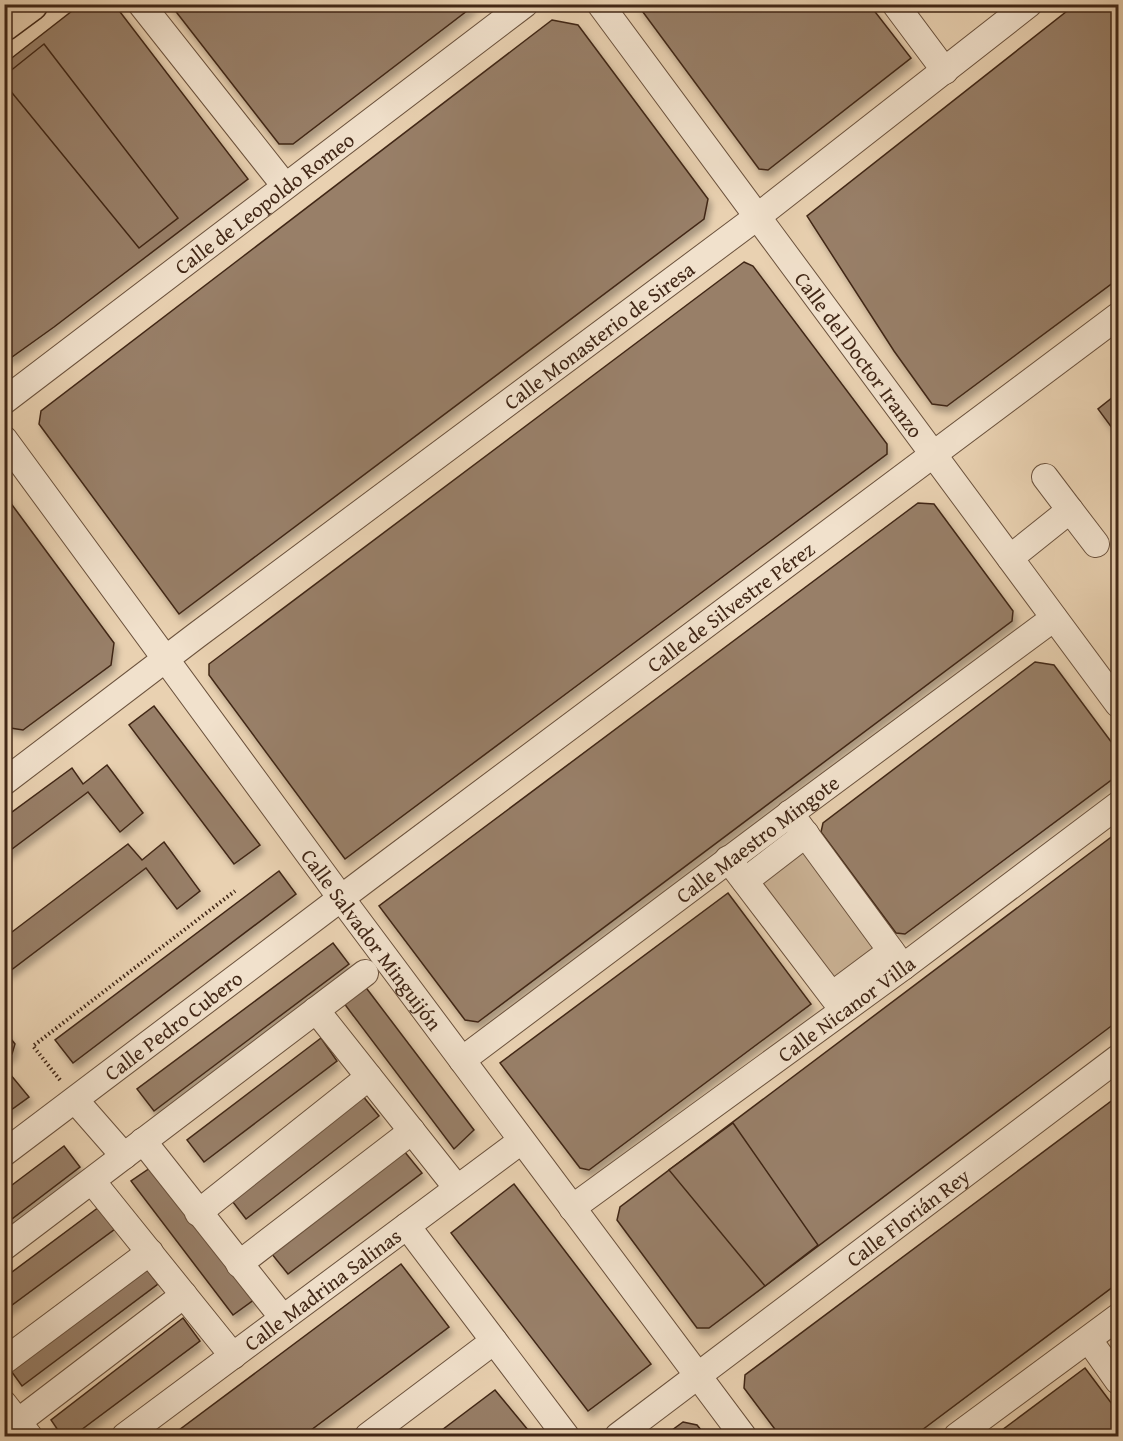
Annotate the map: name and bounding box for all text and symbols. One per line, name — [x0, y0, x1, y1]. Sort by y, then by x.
street label: Calle de Leopoldo Romeo — [168, 124, 361, 282]
street label: Calle Monasterio de Siresa — [497, 253, 701, 417]
street label: Calle del Doctor Iranzo — [787, 265, 931, 444]
street label: Calle de Silvestre Pérez — [640, 533, 821, 679]
street label: Calle Maestro Mingote — [669, 767, 846, 910]
street label: Calle Salvador Minguijón — [294, 842, 450, 1037]
street label: Calle Nicanor Villa — [771, 948, 922, 1069]
street label: Calle Pedro Cubero — [97, 963, 249, 1088]
street label: Calle Florián Rey — [839, 1160, 976, 1274]
street label: Calle Madrina Salinas — [237, 1220, 407, 1358]

